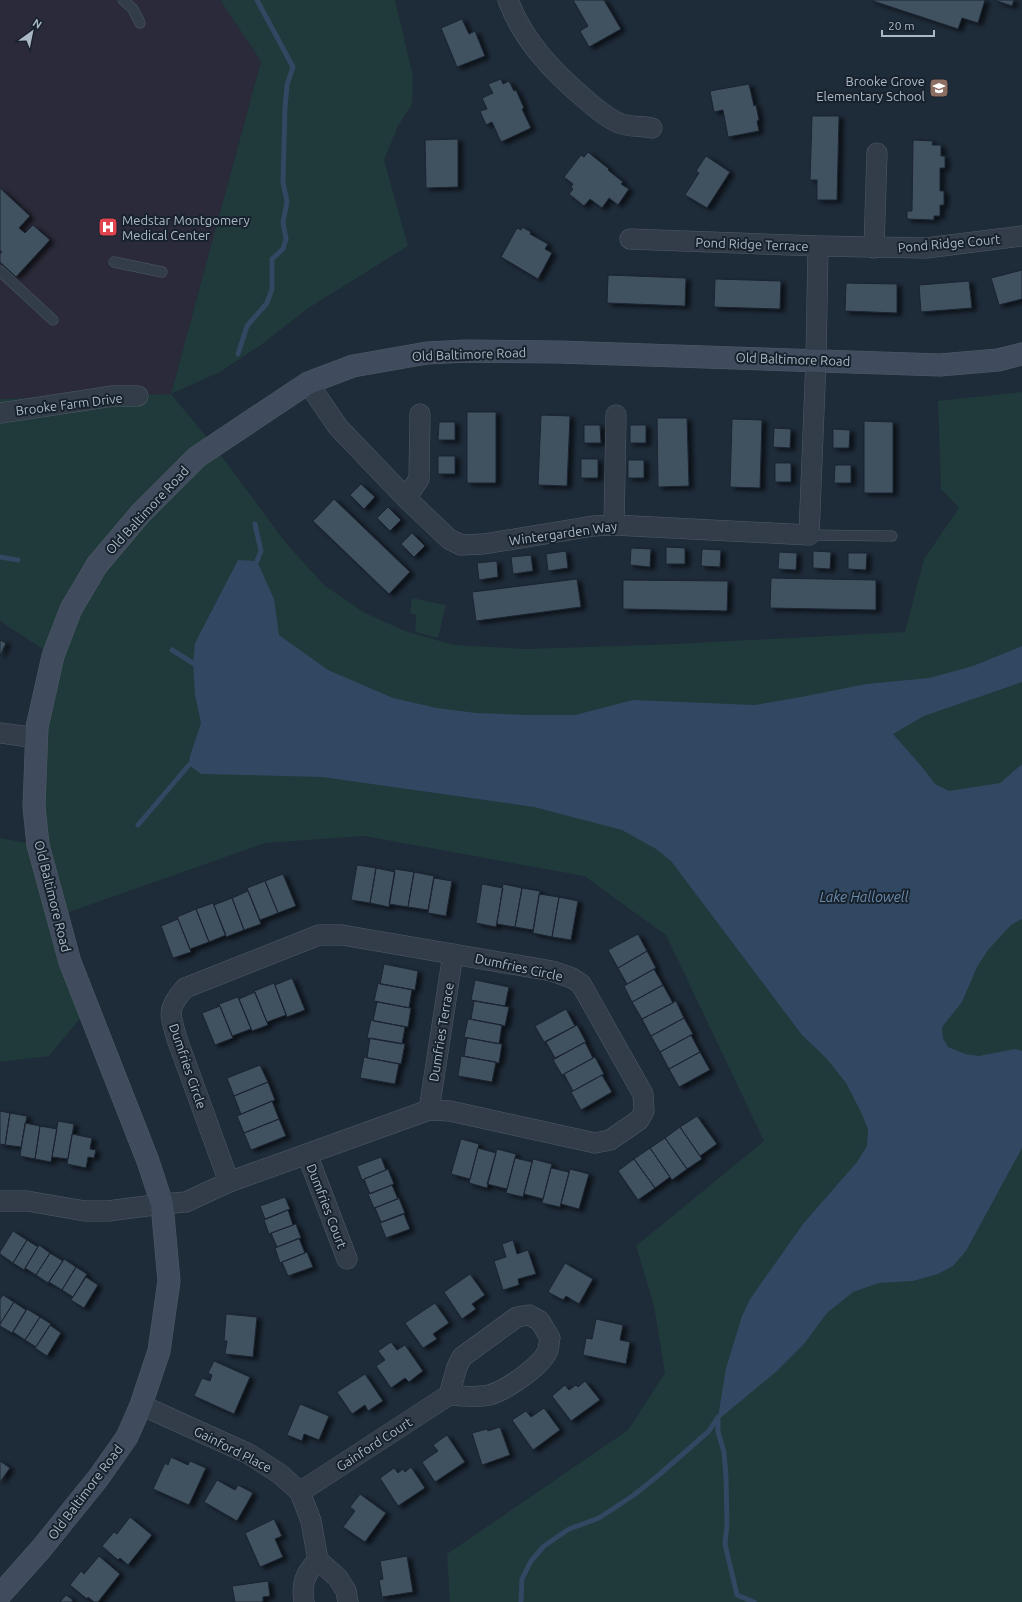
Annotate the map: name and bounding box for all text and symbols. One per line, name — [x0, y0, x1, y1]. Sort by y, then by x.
north arrow — [12, 12, 52, 52]
scale bar — [882, 12, 934, 38]
text: N — [31, 16, 44, 31]
text: 20 m — [888, 19, 915, 32]
place label: Brooke Grove Elementary School — [816, 74, 926, 103]
school or university icon: Brooke Grove Elementary School — [928, 77, 950, 99]
place label: Medstar Montgomery Medical Center — [122, 213, 250, 242]
hospital icon: Medstar Montgomery Medical Center — [97, 216, 119, 238]
street label: Pond Ridge Court — [897, 232, 1001, 254]
street label: Pond Ridge Terrace — [695, 235, 809, 253]
street label: Old Baltimore Road — [412, 345, 526, 363]
street label: Old Baltimore Road — [736, 350, 850, 368]
street label: Brooke Farm Drive — [15, 390, 123, 418]
street label: Old Baltimore Road — [103, 463, 191, 557]
street label: Wintergarden Way — [508, 518, 618, 548]
street label: Old Baltimore Road — [32, 839, 74, 953]
water label: Lake Hallowell — [819, 889, 909, 905]
street label: Dumfries Circle — [474, 951, 564, 983]
street label: Dumfries Terrace — [426, 981, 456, 1083]
street label: Dumfries Circle — [167, 1021, 209, 1111]
street label: Dumfries Court — [304, 1162, 350, 1250]
street label: Gainford Court — [334, 1414, 414, 1474]
street label: Gainford Place — [192, 1423, 274, 1475]
street label: Old Baltimore Road — [45, 1442, 125, 1542]

